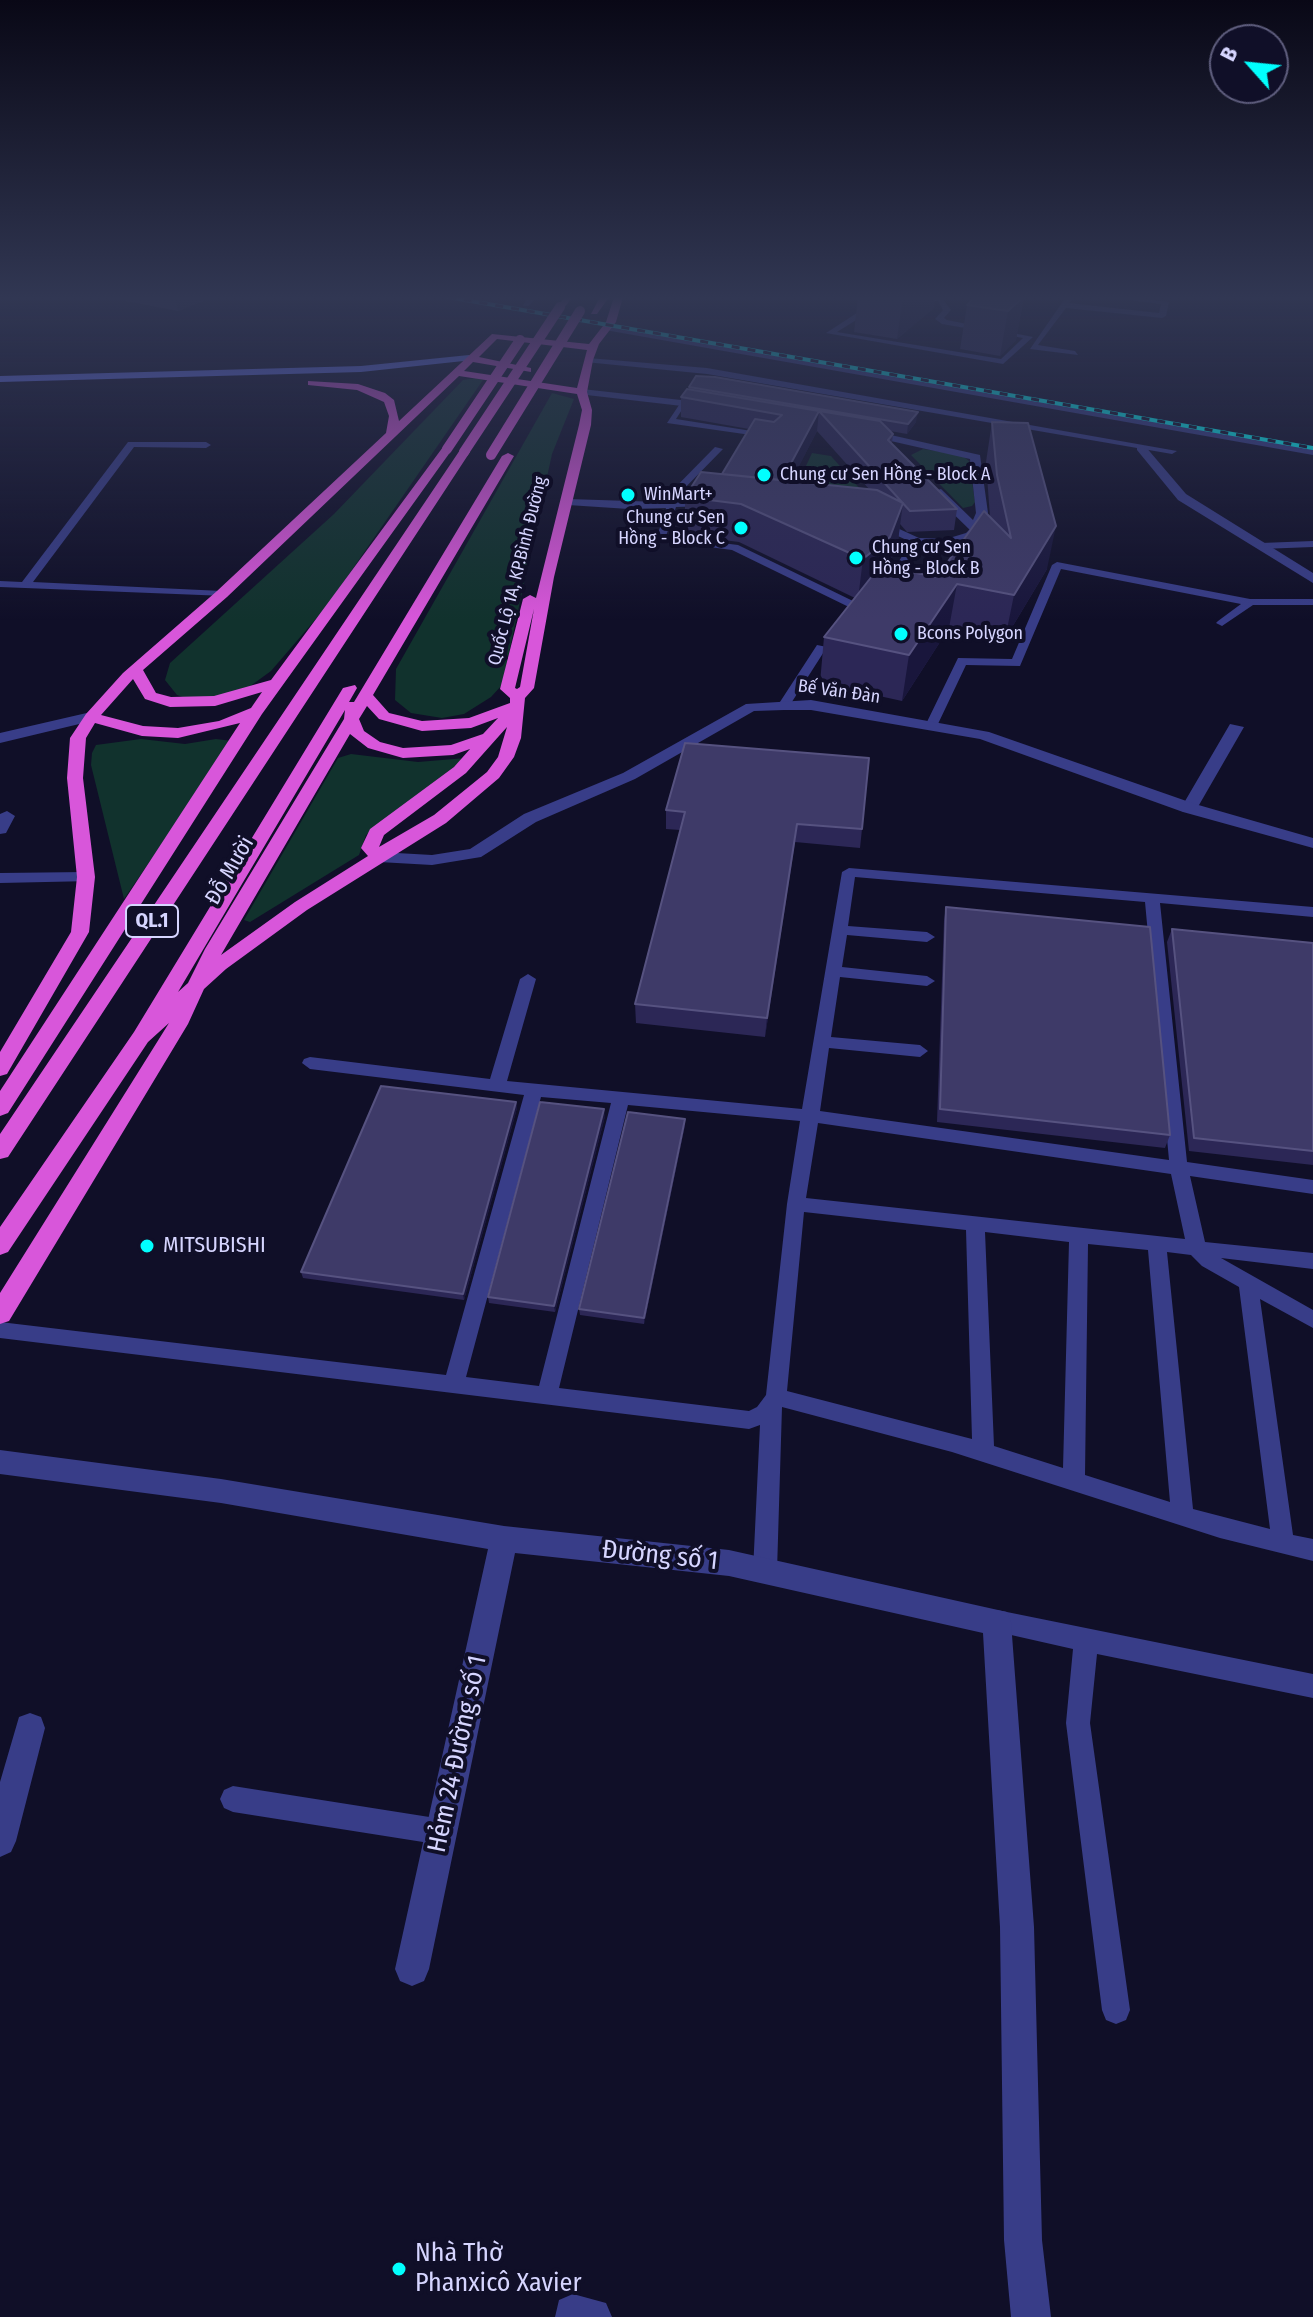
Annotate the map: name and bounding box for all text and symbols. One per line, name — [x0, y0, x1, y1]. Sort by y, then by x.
north arrow — [1209, 24, 1289, 104]
text: B — [1214, 42, 1244, 65]
place label: Chung cư Sen Hồng - Block A — [780, 464, 990, 486]
marker: Chung cư Sen Hồng - Block A — [755, 466, 773, 484]
street label: Quốc Lộ 1A, KP.Bình Đường — [484, 474, 552, 668]
place label: WinMart+ — [644, 484, 713, 506]
marker: WinMart+ — [619, 486, 637, 504]
place label: Chung cư Sen Hồng - Block C — [618, 507, 725, 550]
marker: Chung cư Sen Hồng - Block C — [732, 519, 750, 537]
place label: Chung cư Sen Hồng - Block B — [872, 537, 980, 580]
marker: Chung cư Sen Hồng - Block B — [847, 549, 865, 567]
place label: Bcons Polygon — [917, 623, 1023, 645]
marker: Bcons Polygon — [892, 625, 910, 643]
street label: Bế Văn Đàn — [797, 676, 881, 708]
street label: Đỗ Mười — [200, 832, 260, 910]
road number: QL.1 — [126, 905, 178, 937]
place label: MITSUBISHI — [163, 1233, 266, 1259]
marker: MITSUBISHI — [138, 1237, 156, 1255]
street label: Đường số 1 — [600, 1534, 720, 1578]
street label: Hẻm 24 Đường số 1 — [422, 1653, 494, 1855]
place label: Nhà Thờ Phanxicô Xavier — [415, 2238, 581, 2300]
marker: Nhà Thờ Phanxicô Xavier — [390, 2260, 408, 2278]

